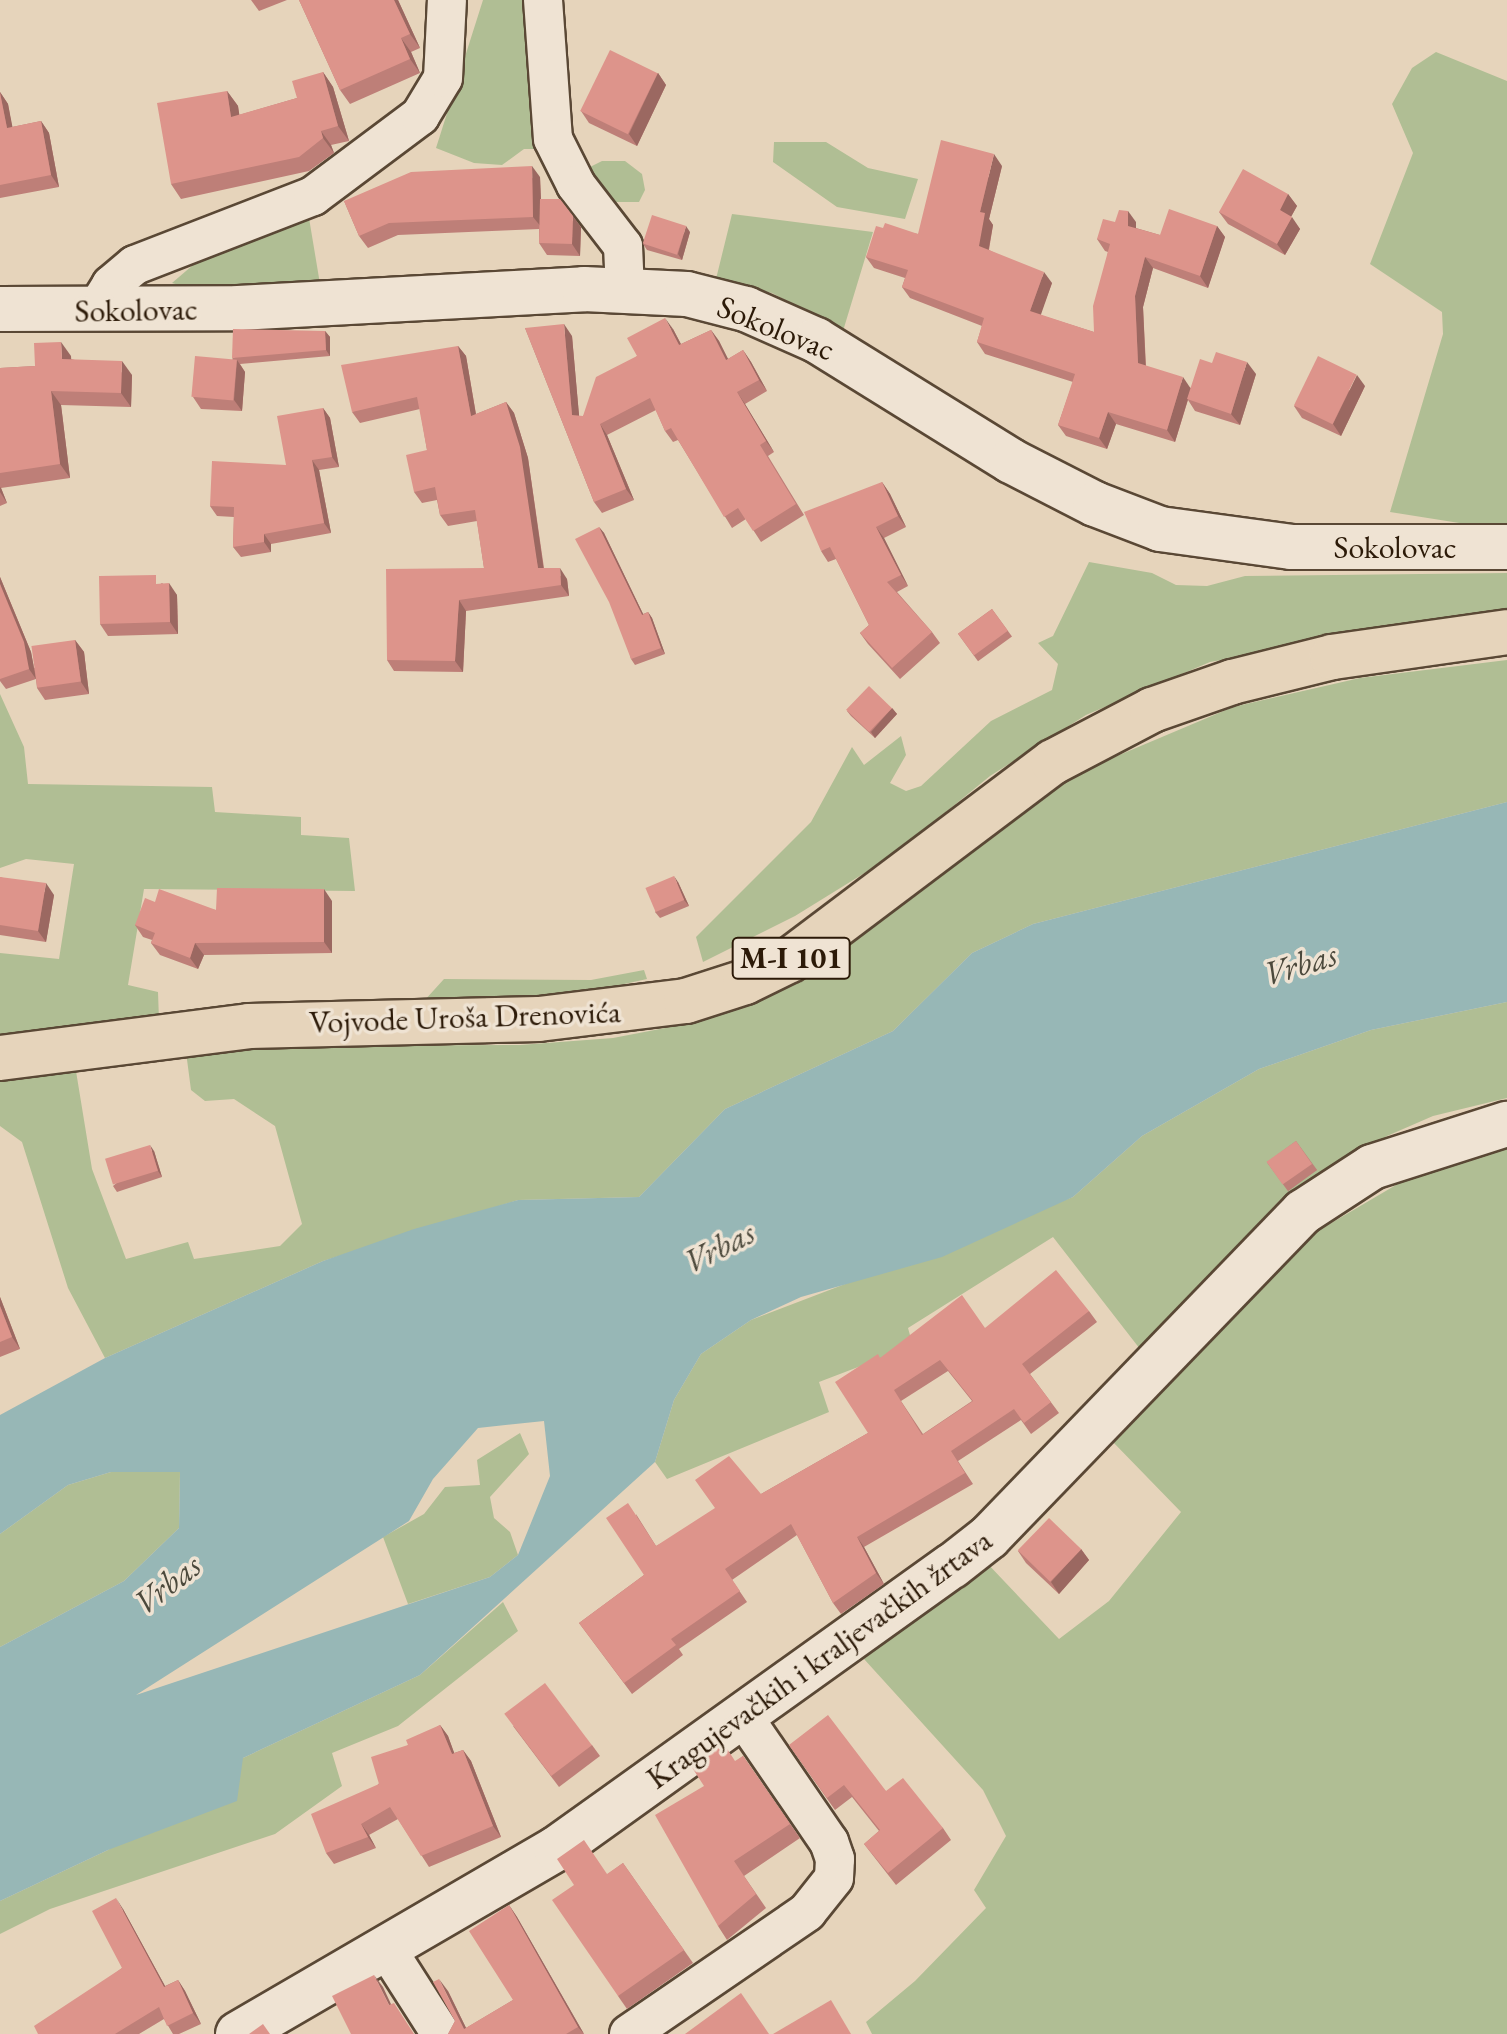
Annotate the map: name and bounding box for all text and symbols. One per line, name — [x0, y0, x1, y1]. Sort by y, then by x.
street label: Sokolovac — [712, 287, 840, 369]
street label: Sokolovac — [74, 290, 198, 330]
street label: Sokolovac — [1334, 528, 1456, 566]
road number: M-I 101 — [731, 932, 851, 984]
water label: Vrbas — [1258, 934, 1342, 994]
street label: Vojvode Uroša Drenovića — [308, 992, 622, 1042]
water label: Vrbas — [677, 1212, 761, 1282]
street label: Kragujevačkih i kraljevačkih žrtava — [639, 1521, 999, 1797]
water label: Vrbas — [125, 1545, 209, 1623]

